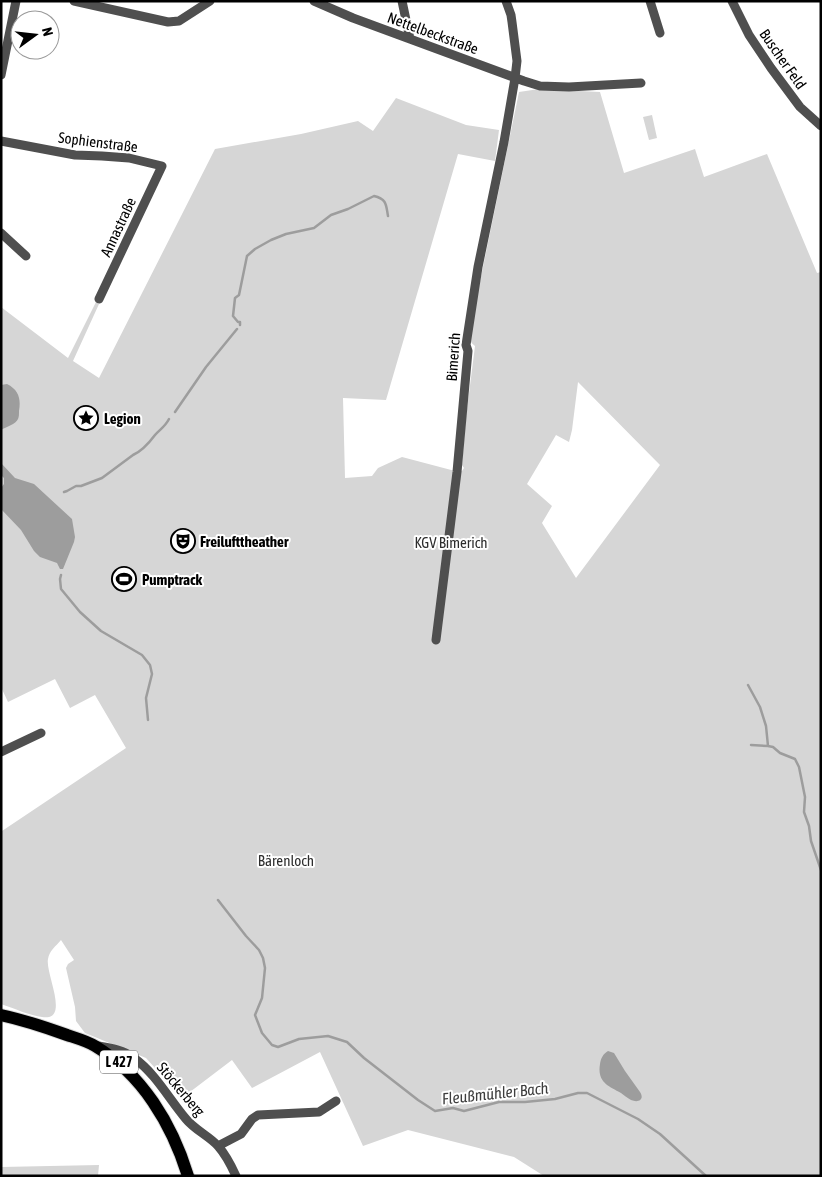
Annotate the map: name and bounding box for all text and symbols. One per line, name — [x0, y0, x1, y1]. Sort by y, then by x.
street label: Nettelbeckstraße — [385, 9, 481, 57]
north arrow — [10, 10, 60, 60]
text: N — [39, 26, 56, 38]
street label: Buscher Feld — [756, 26, 810, 92]
street label: Sophienstraße — [57, 129, 139, 155]
street label: Annastraße — [97, 194, 139, 259]
street label: Bimerich — [443, 332, 463, 382]
place icon: Legion — [73, 405, 99, 431]
place label: Legion — [104, 410, 141, 427]
theatre icon: Freilufttheather — [170, 528, 196, 554]
place label: Freilufttheather — [200, 533, 289, 550]
park label: KGV Bimerich — [414, 534, 488, 551]
sports icon: Pumptrack — [111, 566, 137, 592]
place label: Pumptrack — [142, 571, 202, 588]
park label: Bärenloch — [258, 852, 314, 869]
road number: L 427 — [100, 1050, 138, 1074]
street label: Stöckerberg — [154, 1059, 209, 1120]
water label: Fleußmühler Bach — [441, 1078, 549, 1108]

